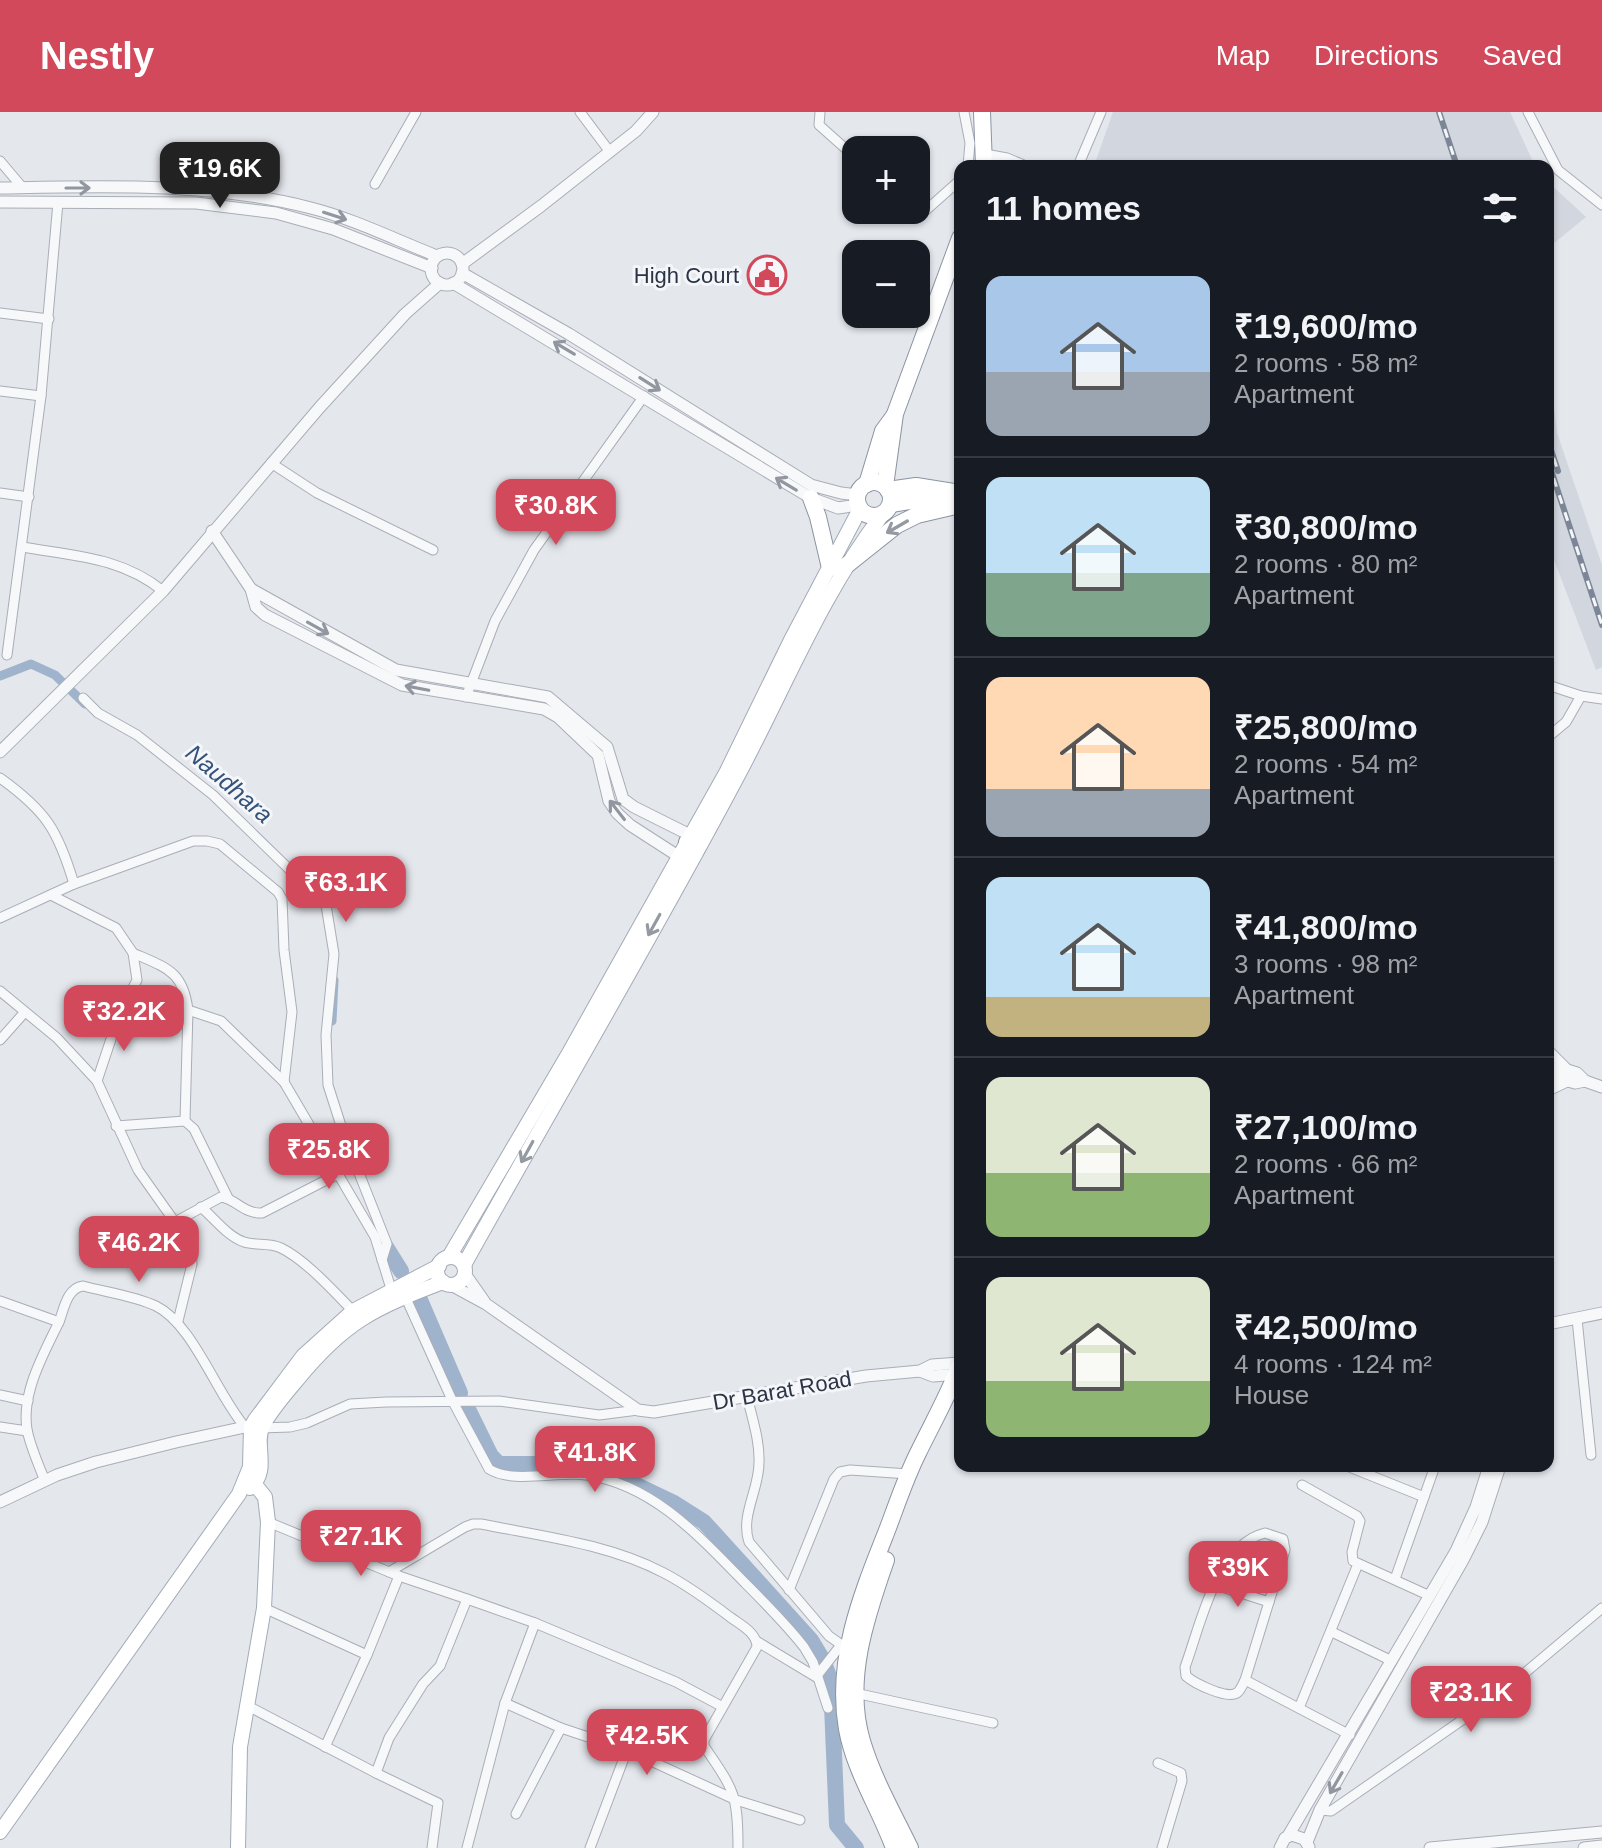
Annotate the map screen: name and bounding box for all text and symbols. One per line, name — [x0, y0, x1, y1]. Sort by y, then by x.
text: Nestly — [40, 35, 154, 77]
text: Map — [1216, 40, 1270, 71]
text: Directions — [1314, 40, 1439, 71]
text: Saved — [1483, 40, 1562, 71]
map controls — [842, 136, 930, 328]
button: + — [842, 136, 930, 224]
pin: ₹19.6K — [155, 142, 285, 210]
text: ₹19.6K — [178, 153, 262, 183]
one-way arrow — [64, 180, 91, 196]
icon: filters — [1478, 186, 1522, 230]
text: 11 homes — [986, 189, 1141, 227]
one-way arrow — [322, 209, 347, 224]
button: − — [842, 240, 930, 328]
public building icon: High Court — [746, 254, 788, 296]
place label: High Court — [634, 263, 739, 288]
text: ₹19,600/mo — [1234, 307, 1418, 345]
icon: home — [1050, 308, 1146, 404]
one-way arrow — [553, 340, 576, 356]
text: 2 rooms · 58 m² — [1234, 348, 1418, 378]
one-way arrow — [638, 376, 661, 392]
text: Apartment — [1234, 379, 1354, 409]
one-way arrow — [775, 476, 798, 492]
pin: ₹30.8K — [491, 479, 621, 547]
text: ₹30.8K — [514, 490, 598, 520]
text: ₹30,800/mo — [1234, 508, 1418, 546]
icon: home — [1050, 509, 1146, 605]
one-way arrow — [886, 519, 909, 535]
text: 2 rooms · 80 m² — [1234, 549, 1418, 579]
text: Apartment — [1234, 580, 1354, 610]
one-way arrow — [306, 621, 330, 637]
one-way arrow — [404, 679, 430, 694]
text: ₹25,800/mo — [1234, 708, 1418, 746]
icon: home — [1050, 709, 1146, 805]
water label: Naudhara — [181, 739, 278, 828]
text: 2 rooms · 54 m² — [1234, 749, 1418, 779]
text: Apartment — [1234, 780, 1354, 810]
one-way arrow — [608, 800, 625, 821]
pin: ₹63.1K — [281, 856, 411, 924]
text: ₹63.1K — [304, 867, 388, 897]
text: ₹41,800/mo — [1234, 908, 1418, 946]
icon: home — [1050, 909, 1146, 1005]
one-way arrow — [646, 913, 662, 936]
text: 3 rooms · 98 m² — [1234, 949, 1418, 979]
text: Apartment — [1234, 980, 1354, 1010]
pin: ₹32.2K — [59, 985, 189, 1053]
text: ₹32.2K — [82, 996, 166, 1026]
text: ₹27,100/mo — [1234, 1108, 1418, 1146]
icon: home — [1050, 1109, 1146, 1205]
pin: ₹25.8K — [264, 1123, 394, 1191]
text: ₹25.8K — [287, 1134, 371, 1164]
one-way arrow — [519, 1140, 535, 1163]
text: 2 rooms · 66 m² — [1234, 1149, 1418, 1179]
text: Apartment — [1234, 1180, 1354, 1210]
pin: ₹46.2K — [74, 1216, 204, 1284]
text: ₹46.2K — [97, 1227, 181, 1257]
text: ₹42,500/mo — [1234, 1308, 1418, 1346]
icon: home — [1050, 1309, 1146, 1405]
text: 4 rooms · 124 m² — [1234, 1349, 1432, 1379]
street label: Dr Barat Road — [711, 1366, 854, 1415]
text: House — [1234, 1380, 1309, 1410]
pin: ₹41.8K — [530, 1426, 660, 1494]
text: ₹41.8K — [553, 1437, 637, 1467]
pin: ₹27.1K — [296, 1510, 426, 1578]
text: ₹27.1K — [319, 1521, 403, 1551]
pin: ₹39K — [1191, 1541, 1285, 1609]
text: ₹39K — [1207, 1552, 1269, 1582]
pin: ₹23.1K — [1406, 1666, 1536, 1734]
text: ₹23.1K — [1429, 1677, 1513, 1707]
pin: ₹42.5K — [582, 1709, 712, 1777]
text: ₹42.5K — [605, 1720, 689, 1750]
one-way arrow — [1328, 1770, 1343, 1794]

